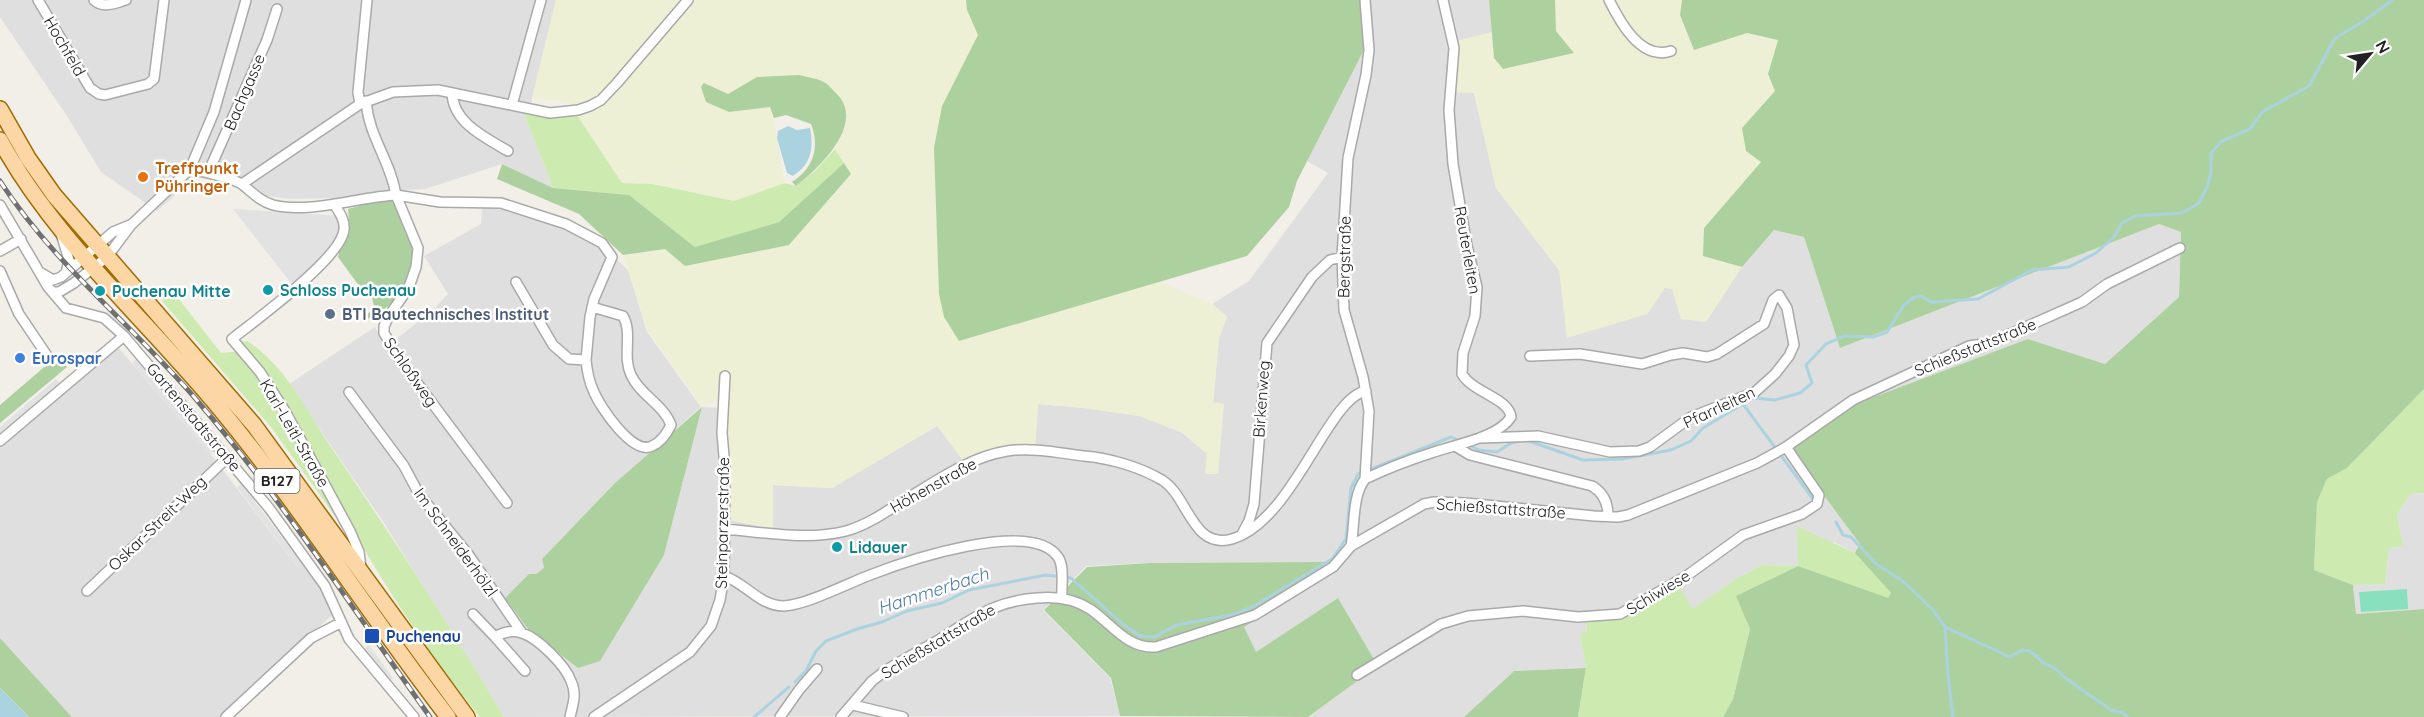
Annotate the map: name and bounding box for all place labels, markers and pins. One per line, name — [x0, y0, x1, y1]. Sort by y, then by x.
place label: Treffpunkt Pühringer — [155, 158, 239, 196]
marker: Treffpunkt Pühringer — [136, 170, 150, 184]
place label: Schloss Puchenau — [280, 280, 416, 300]
place label: Puchenau Mitte — [112, 281, 231, 301]
marker: Schloss Puchenau — [261, 283, 275, 297]
marker: Puchenau Mitte — [93, 284, 107, 298]
place label: BTI Bautechnisches Institut — [342, 304, 549, 324]
marker: BTI Bautechnisches Institut — [323, 307, 337, 321]
place label: Eurospar — [32, 348, 102, 368]
marker: Eurospar — [13, 351, 27, 365]
place label: Lidauer — [849, 537, 908, 557]
marker: Lidauer — [830, 540, 844, 554]
place label: Puchenau — [386, 626, 461, 646]
marker: Puchenau — [363, 627, 381, 645]

